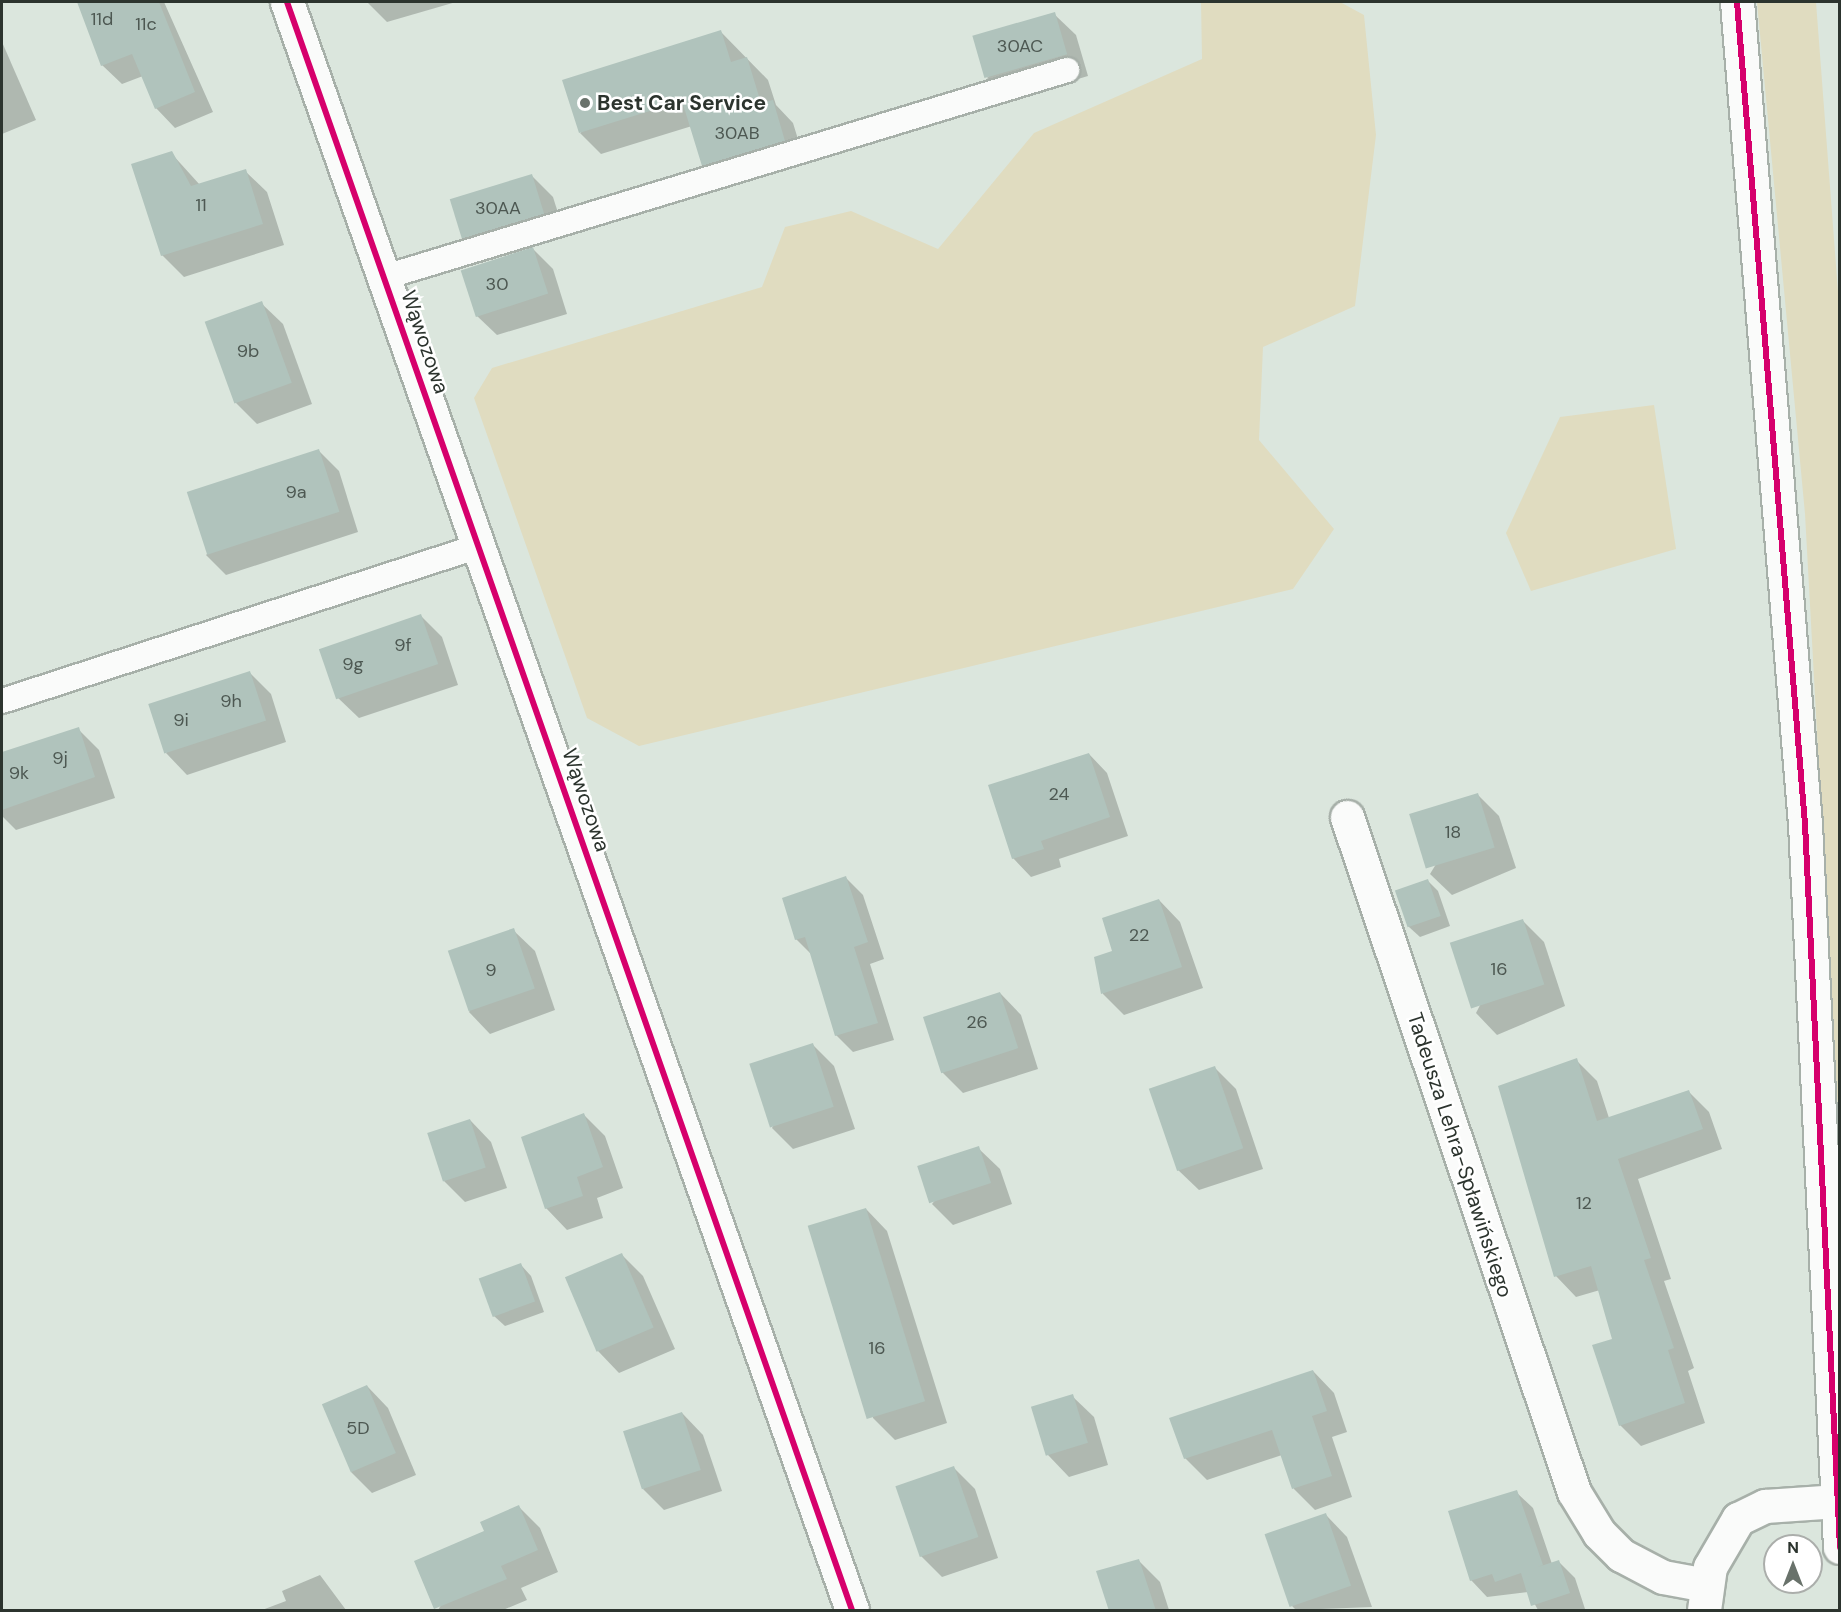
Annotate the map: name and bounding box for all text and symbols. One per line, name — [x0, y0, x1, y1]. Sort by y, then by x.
house number: 11d — [91, 8, 113, 30]
house number: 11c — [135, 13, 157, 35]
house number: 30AC — [997, 35, 1043, 57]
place label: Best Car Service — [597, 90, 766, 116]
marker: Best Car Service — [578, 96, 592, 110]
house number: 30AB — [714, 122, 760, 144]
house number: 11 — [195, 194, 207, 216]
house number: 30AA — [475, 197, 521, 219]
house number: 30 — [486, 273, 508, 295]
street label: Wąwozowa — [396, 287, 454, 397]
house number: 9b — [237, 340, 259, 362]
house number: 9a — [285, 481, 307, 503]
house number: 9f — [394, 634, 412, 656]
house number: 9g — [342, 653, 364, 675]
house number: 9h — [220, 690, 242, 712]
house number: 9i — [173, 709, 189, 731]
street label: Wąwozowa — [557, 745, 615, 855]
house number: 9j — [52, 747, 68, 769]
house number: 9k — [9, 762, 29, 784]
house number: 24 — [1049, 783, 1069, 805]
house number: 18 — [1445, 821, 1461, 843]
house number: 22 — [1129, 924, 1149, 946]
house number: 16 — [1491, 958, 1507, 980]
house number: 9 — [485, 959, 497, 981]
street label: Tadeusza Lehra-Spławińskiego — [1402, 1009, 1518, 1301]
house number: 26 — [966, 1011, 988, 1033]
house number: 12 — [1576, 1192, 1592, 1214]
house number: 16 — [869, 1337, 885, 1359]
house number: 5D — [346, 1417, 370, 1439]
north arrow — [1763, 1534, 1823, 1594]
text: N — [1787, 1537, 1799, 1558]

